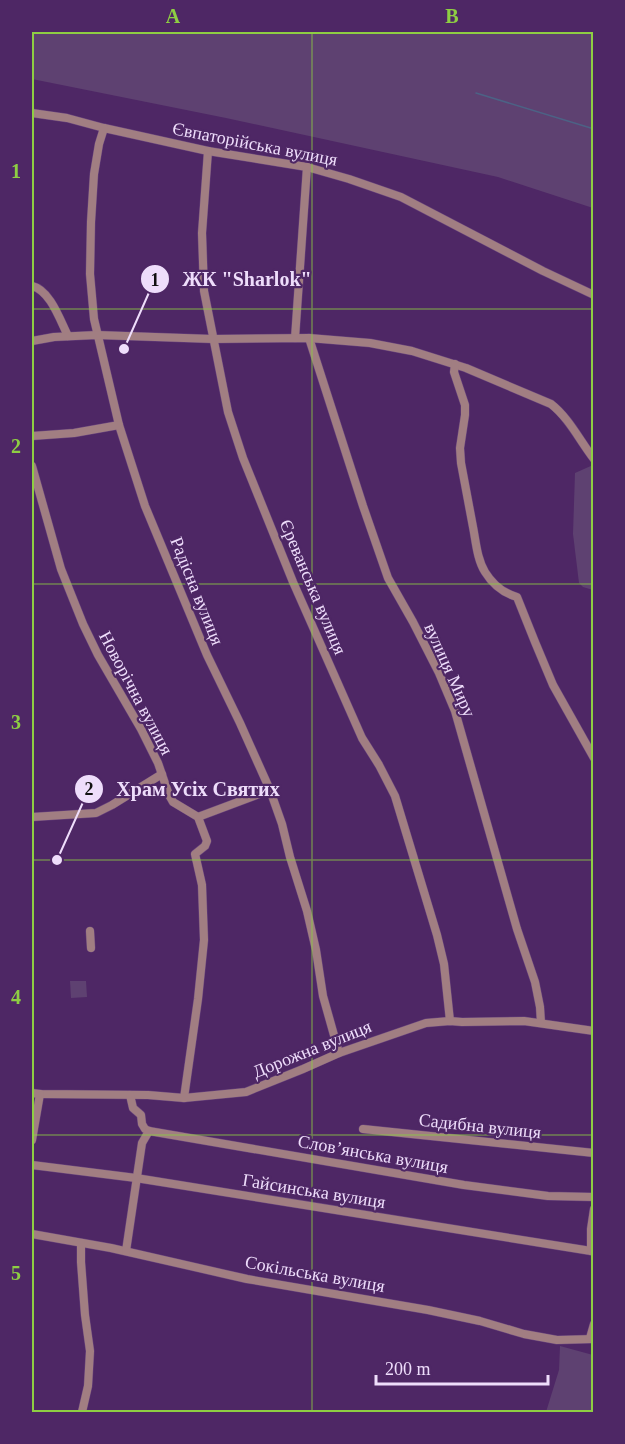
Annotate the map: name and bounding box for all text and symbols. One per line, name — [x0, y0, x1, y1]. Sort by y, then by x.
text: A — [166, 5, 181, 27]
text: B — [445, 5, 459, 27]
street label: Євпаторійська вулиця — [171, 118, 339, 170]
text: 1 — [11, 160, 21, 182]
callout: ЖК "Sharlok" — [140, 260, 324, 298]
text: ЖК "Sharlok" — [182, 268, 312, 290]
text: 1 — [151, 270, 160, 290]
text: 2 — [11, 435, 21, 457]
street label: Єреванська вулиця — [276, 517, 350, 657]
street label: Радісна вулиця — [166, 534, 228, 648]
street label: вулиця Миру — [420, 620, 480, 720]
street label: Новорічна вулиця — [95, 628, 177, 758]
text: 3 — [11, 711, 21, 733]
callout: Храм Усіх Святих — [74, 770, 291, 808]
text: Храм Усіх Святих — [116, 778, 280, 801]
text: 2 — [85, 779, 94, 799]
text: 4 — [11, 986, 21, 1008]
street label: Дорожна вулиця — [250, 1016, 374, 1082]
street label: Садибна вулиця — [418, 1110, 542, 1142]
street label: Словʼянська вулиця — [296, 1131, 450, 1177]
street label: Гайсинська вулиця — [241, 1170, 387, 1212]
street label: Сокільська вулиця — [243, 1252, 387, 1296]
text: 5 — [11, 1262, 21, 1284]
scale bar — [376, 1348, 548, 1386]
text: 200 m — [385, 1359, 431, 1379]

